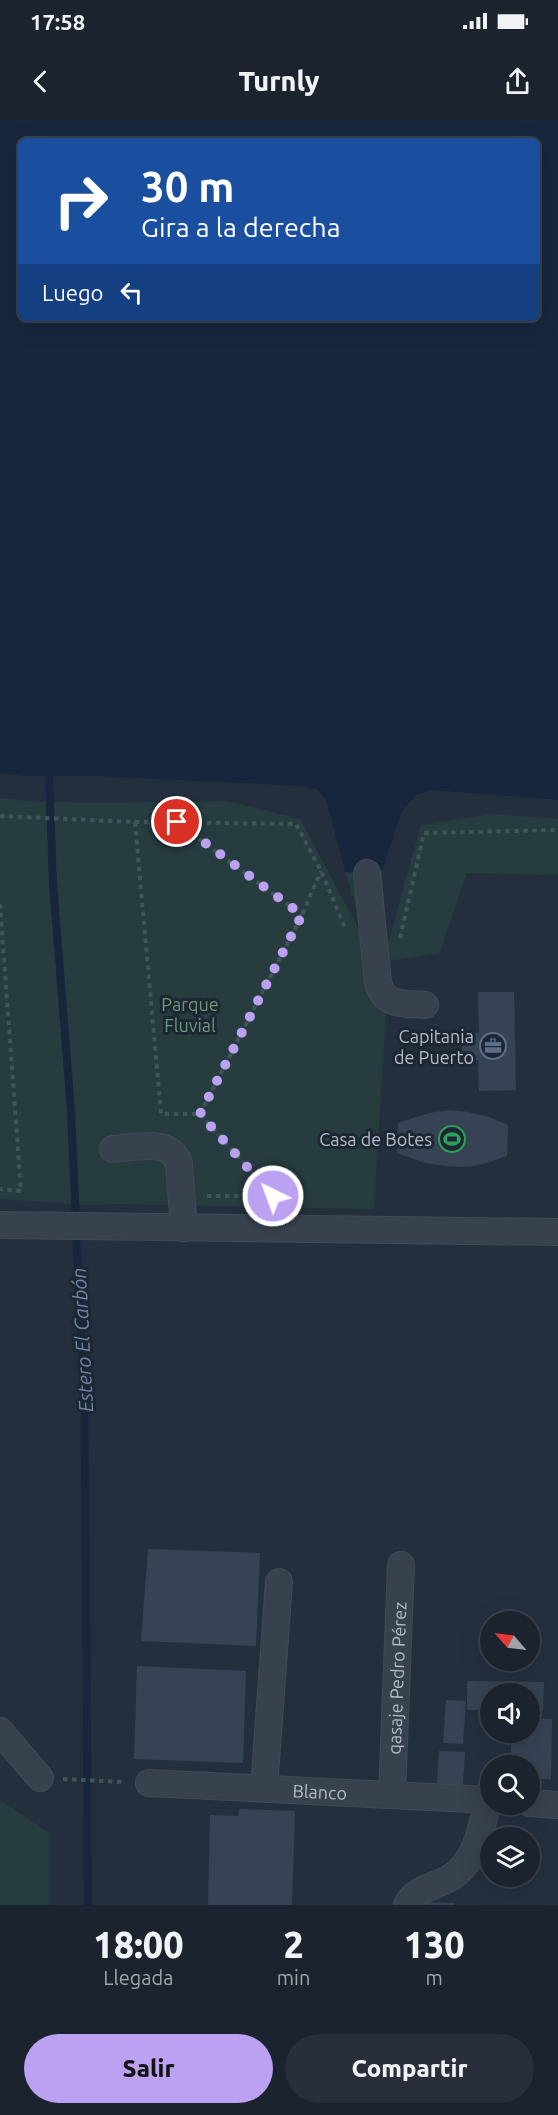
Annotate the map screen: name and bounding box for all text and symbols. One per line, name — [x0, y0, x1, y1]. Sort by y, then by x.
text: 17:58 — [30, 9, 85, 34]
icon: back — [24, 65, 57, 98]
icon: share — [501, 65, 534, 98]
text: Turnly — [239, 66, 319, 96]
icon: right — [42, 162, 120, 240]
text: 30 m — [141, 163, 235, 210]
text: Gira a la derecha — [141, 212, 341, 242]
icon: left — [115, 276, 148, 309]
text: Luego — [42, 280, 103, 305]
pin — [151, 796, 202, 847]
icon: arrive — [160, 805, 193, 838]
park label: Parque Fluvial — [161, 994, 219, 1035]
place label: Capitania de Puerto — [394, 1026, 474, 1067]
office icon: Capitania de Puerto — [478, 1031, 508, 1061]
sports icon: Casa de Botes — [437, 1124, 467, 1154]
place label: Casa de Botes — [319, 1129, 432, 1149]
position arrow — [241, 1164, 305, 1228]
water label: Estero El Carbón — [67, 1267, 97, 1413]
street label: qasaje Pedro Pérez — [384, 1601, 410, 1755]
north arrow — [480, 1611, 540, 1671]
map controls — [480, 1611, 540, 1887]
button: sound — [480, 1683, 540, 1743]
button: search — [480, 1755, 540, 1815]
street label: Blanco — [292, 1780, 348, 1803]
button: layers — [480, 1827, 540, 1887]
text: 18:00 — [93, 1924, 183, 1965]
text: 2 — [283, 1924, 304, 1965]
text: 130 — [404, 1924, 465, 1965]
text: Llegada — [103, 1966, 174, 1989]
text: min — [277, 1966, 310, 1989]
text: m — [426, 1966, 443, 1989]
button: Salir — [24, 2034, 273, 2103]
button: Compartir — [285, 2034, 534, 2103]

